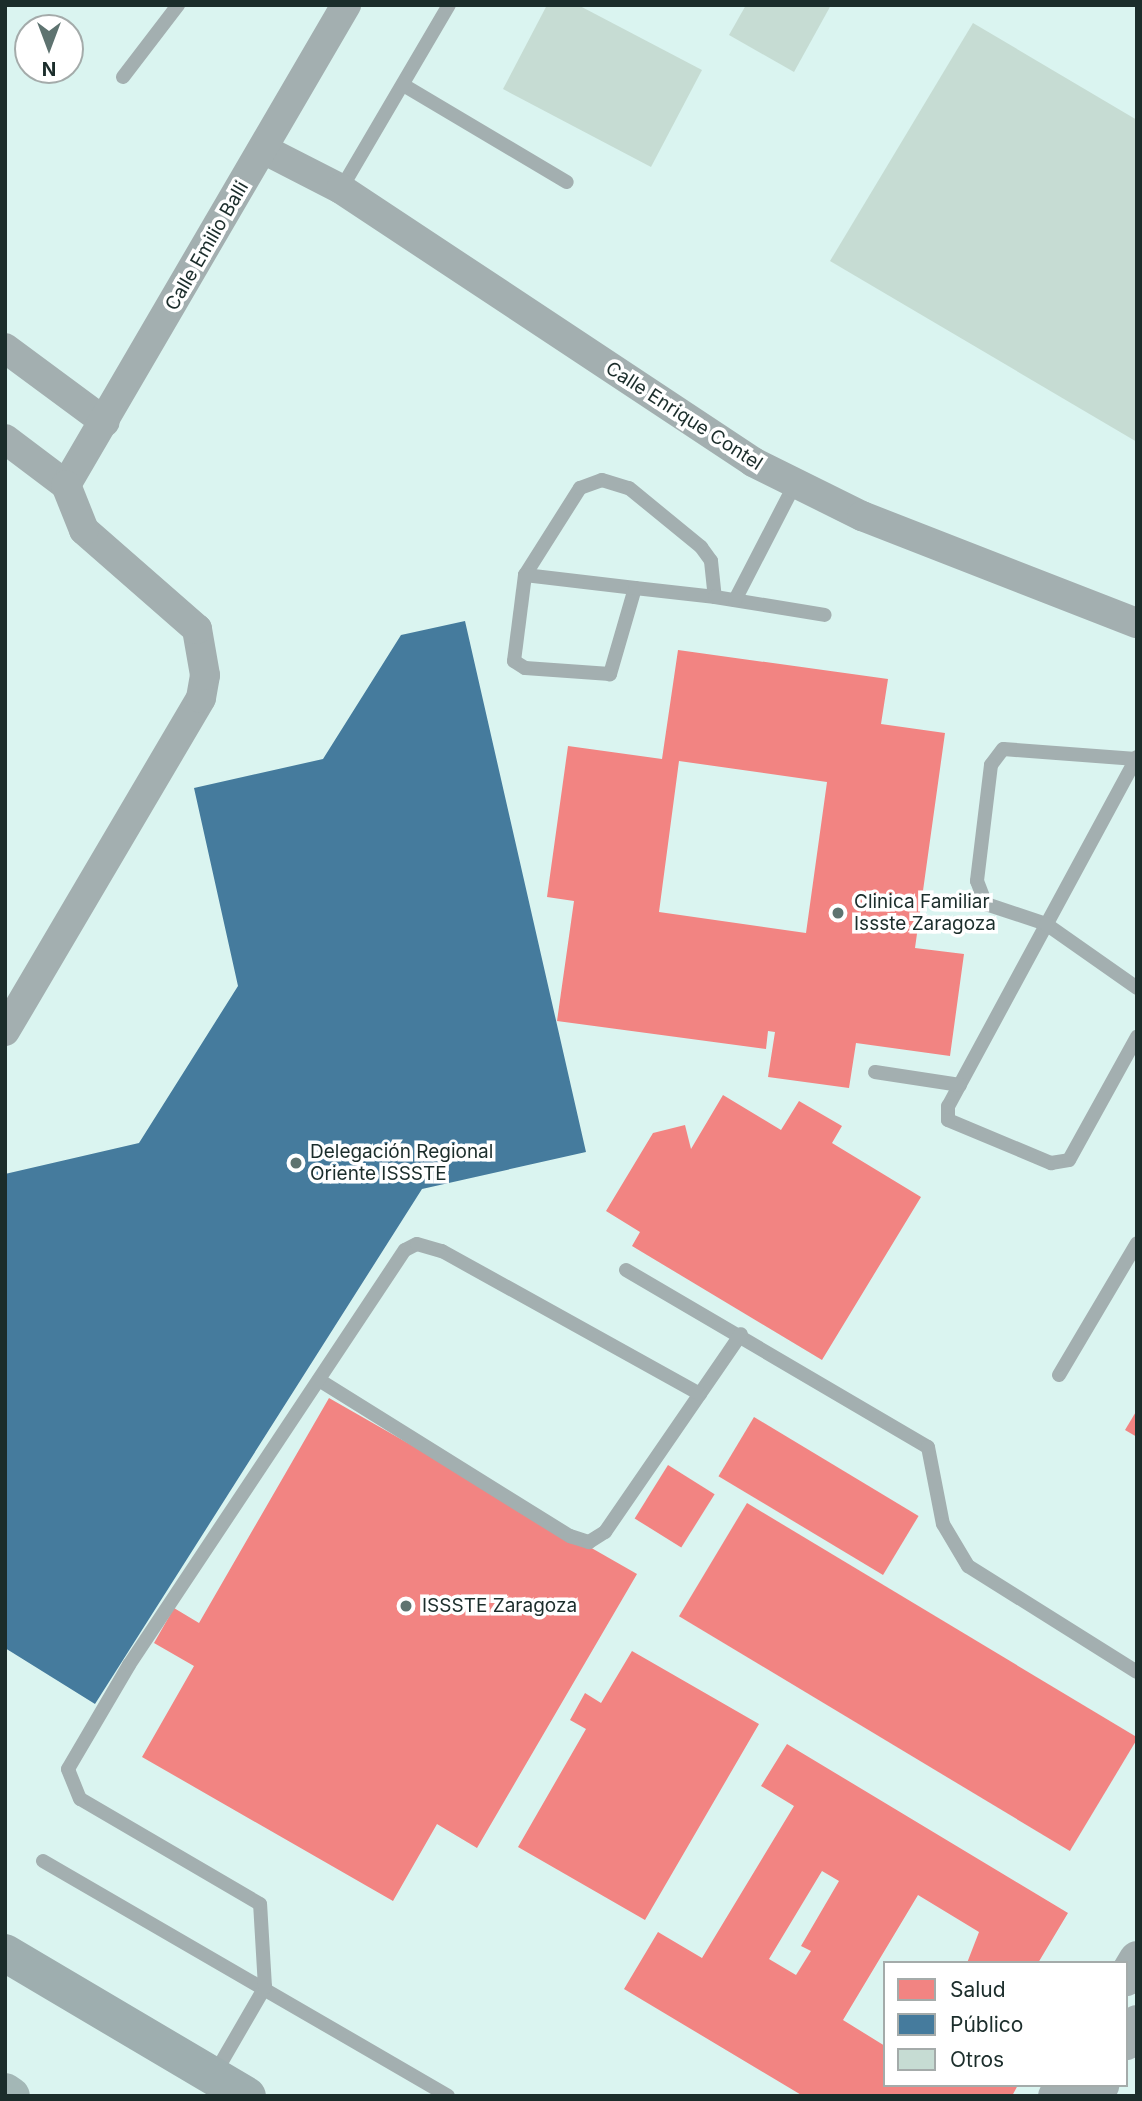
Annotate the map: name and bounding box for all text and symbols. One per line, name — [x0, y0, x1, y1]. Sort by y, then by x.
north arrow — [14, 14, 84, 84]
text: N — [42, 57, 56, 80]
street label: Calle Emilio Balli — [161, 177, 253, 315]
street label: Calle Enrique Contel — [601, 357, 767, 475]
place label: Clinica Familiar Issste Zaragoza — [854, 891, 996, 935]
marker: Clinica Familiar Issste Zaragoza — [828, 903, 848, 923]
place label: Delegación Regional Oriente ISSSTE — [310, 1141, 493, 1185]
marker: Delegación Regional Oriente ISSSTE — [288, 1155, 304, 1171]
place label: ISSSTE Zaragoza — [422, 1595, 577, 1617]
marker: ISSSTE Zaragoza — [396, 1596, 416, 1616]
legend — [883, 1961, 1128, 2087]
text: Salud — [950, 1977, 1006, 2002]
text: Público — [950, 2012, 1023, 2037]
text: Otros — [950, 2047, 1004, 2072]

